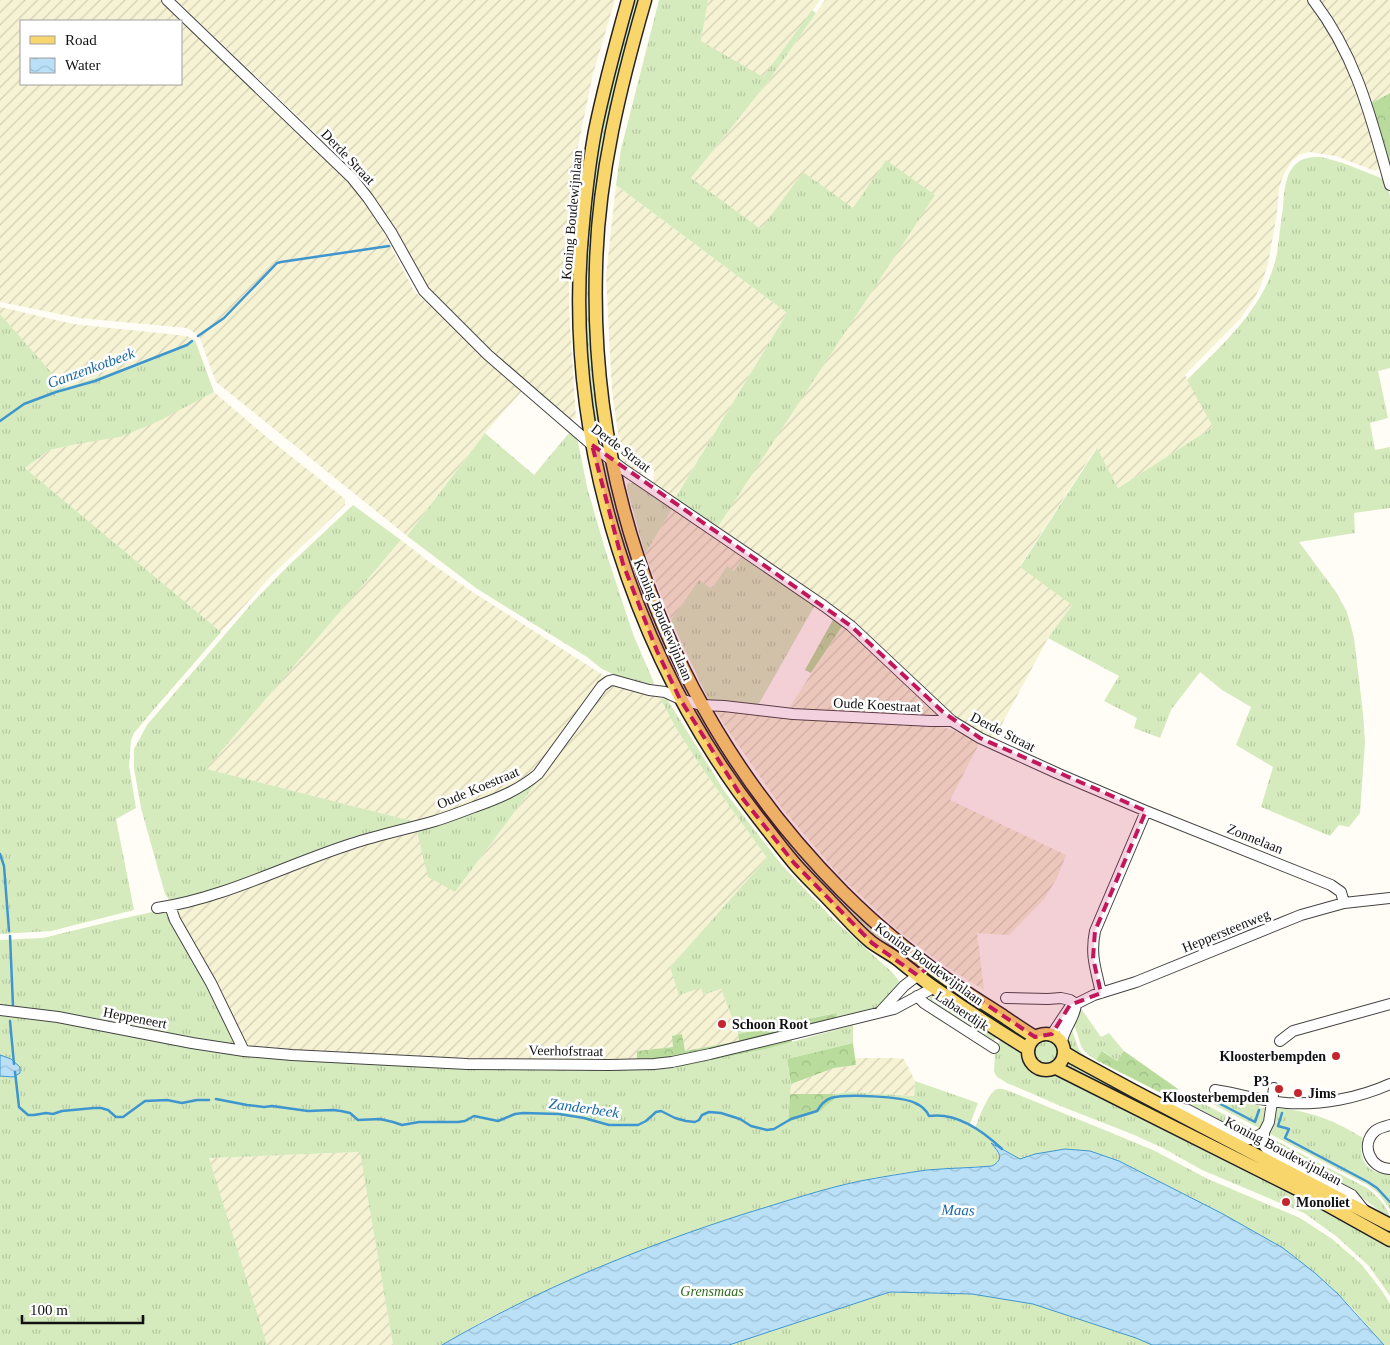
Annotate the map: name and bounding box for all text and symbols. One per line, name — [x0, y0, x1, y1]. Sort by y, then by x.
legend — [20, 20, 182, 85]
text: Road — [65, 32, 97, 48]
text: Water — [65, 57, 100, 73]
street label: Derde Straat — [318, 126, 378, 188]
street label: Koning Boudewijnlaan — [559, 149, 585, 281]
water label: Ganzenkotbeek — [45, 345, 137, 391]
street label: Derde Straat — [588, 421, 654, 475]
street label: Koning Boudewijnlaan — [631, 557, 695, 683]
street label: Oude Koestraat — [833, 695, 921, 715]
street label: Derde Straat — [968, 709, 1038, 755]
street label: Oude Koestraat — [435, 764, 521, 812]
street label: Zonnelaan — [1225, 821, 1285, 857]
street label: Heppersteenweg — [1180, 907, 1272, 955]
street label: Koning Boudewijnlaan — [872, 920, 986, 1008]
street label: Labaerdijk — [932, 988, 992, 1034]
street label: Heppeneert — [102, 1004, 168, 1032]
place label: Schoon Root — [732, 1017, 808, 1032]
marker: Schoon Root — [716, 1018, 728, 1030]
street label: Veerhofstraat — [529, 1043, 604, 1059]
place label: Kloosterbempden — [1219, 1049, 1326, 1064]
marker: Kloosterbempden — [1330, 1050, 1342, 1062]
place label: P3 Kloosterbempden — [1162, 1074, 1269, 1105]
marker: P3 Kloosterbempden — [1273, 1083, 1285, 1095]
place label: Jims — [1308, 1086, 1337, 1101]
marker: Jims — [1292, 1087, 1304, 1099]
water label: Zanderbeek — [548, 1095, 621, 1121]
street label: Koning Boudewijnlaan — [1222, 1114, 1344, 1188]
place label: Monoliet — [1296, 1195, 1350, 1210]
marker: Monoliet — [1280, 1196, 1292, 1208]
water label: Maas — [940, 1201, 975, 1219]
park label: Grensmaas — [680, 1284, 744, 1299]
scale bar — [22, 1292, 144, 1324]
text: 100 m — [30, 1302, 68, 1318]

